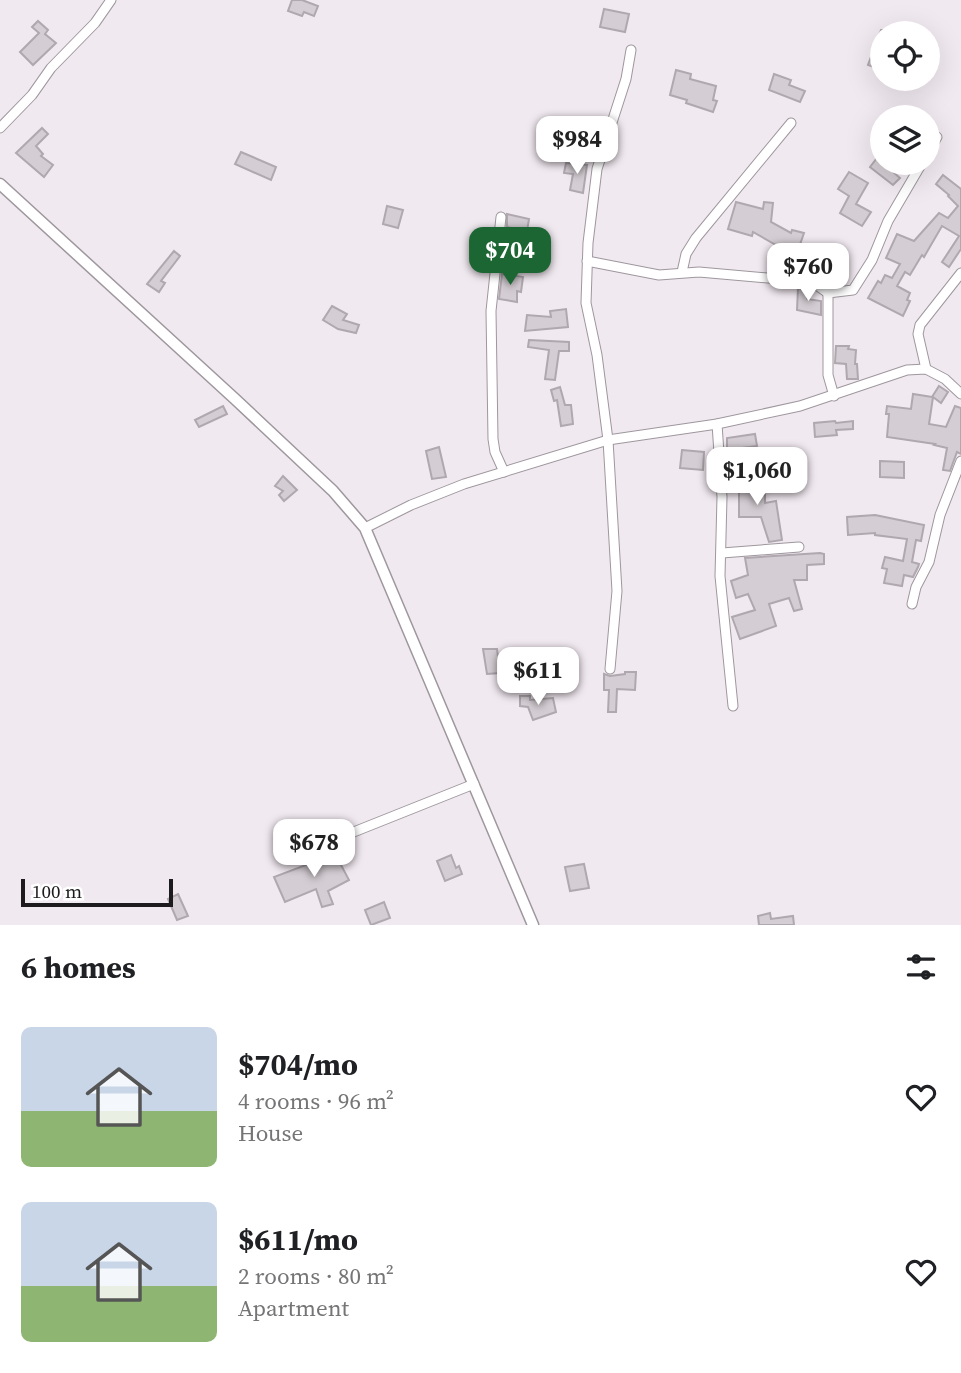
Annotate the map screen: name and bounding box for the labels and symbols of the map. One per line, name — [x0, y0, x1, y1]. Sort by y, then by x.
pin: $984 — [536, 116, 618, 176]
pin: $704 — [469, 228, 551, 287]
pin: $760 — [767, 244, 849, 303]
pin: $1,060 — [700, 448, 814, 507]
pin: $611 — [497, 648, 579, 707]
pin: $678 — [273, 820, 355, 879]
scale bar — [21, 876, 173, 908]

